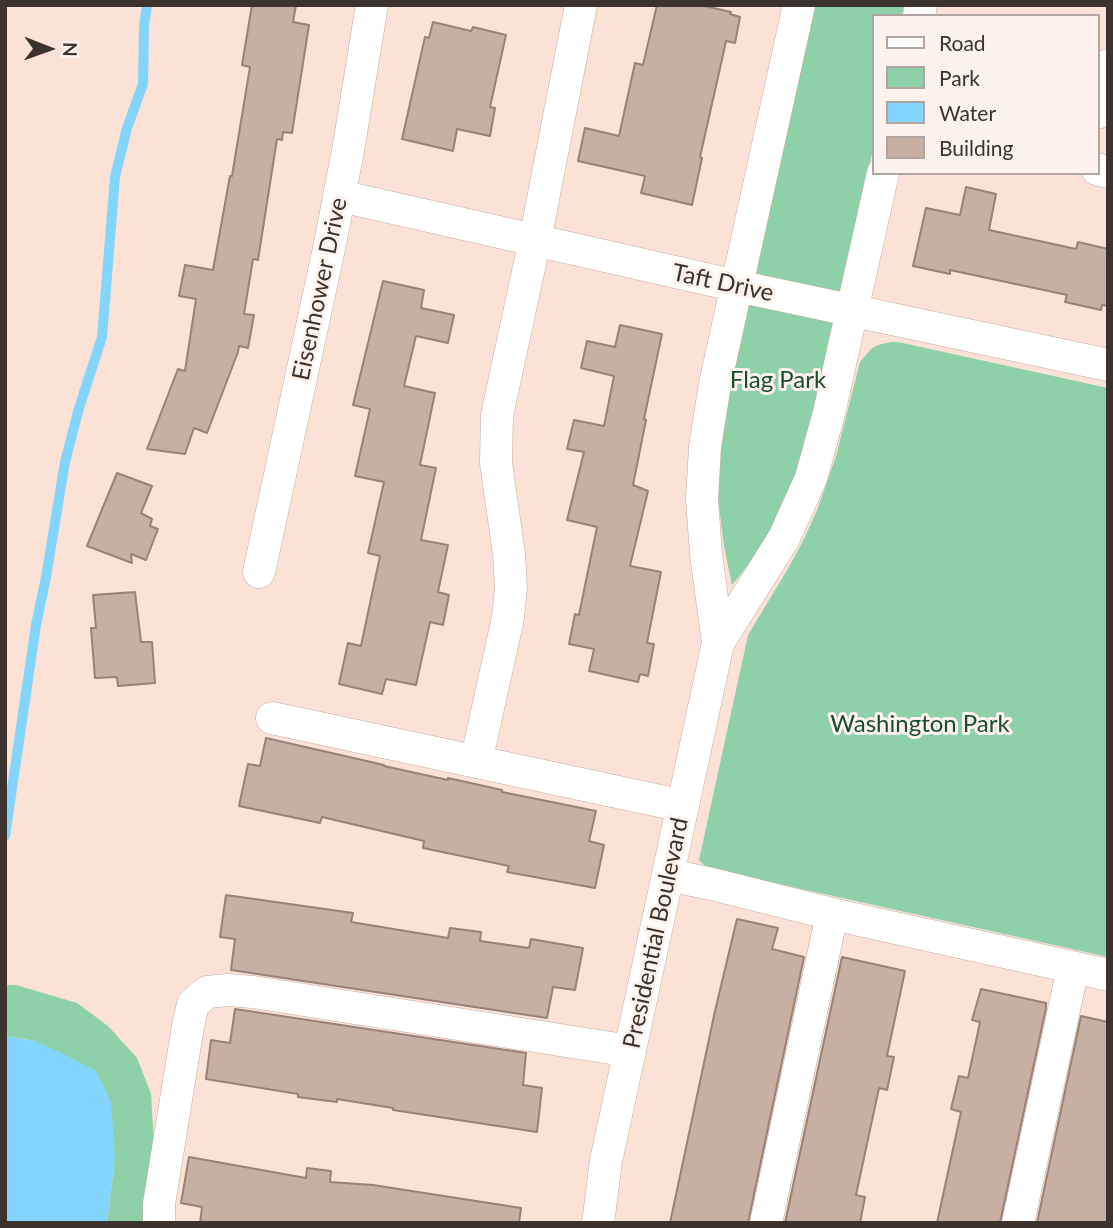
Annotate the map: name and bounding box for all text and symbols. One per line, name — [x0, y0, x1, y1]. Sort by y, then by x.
north arrow — [14, 14, 84, 84]
legend — [872, 14, 1099, 175]
text: Road — [939, 30, 986, 55]
text: N — [59, 42, 82, 57]
text: Park — [939, 65, 980, 90]
text: Water — [939, 100, 996, 125]
text: Building — [939, 135, 1014, 160]
street label: Eisenhower Drive — [287, 195, 353, 383]
street label: Taft Drive — [670, 258, 776, 308]
park label: Flag Park — [730, 366, 826, 394]
park label: Washington Park — [830, 710, 1010, 738]
street label: Presidential Boulevard — [617, 815, 695, 1051]

